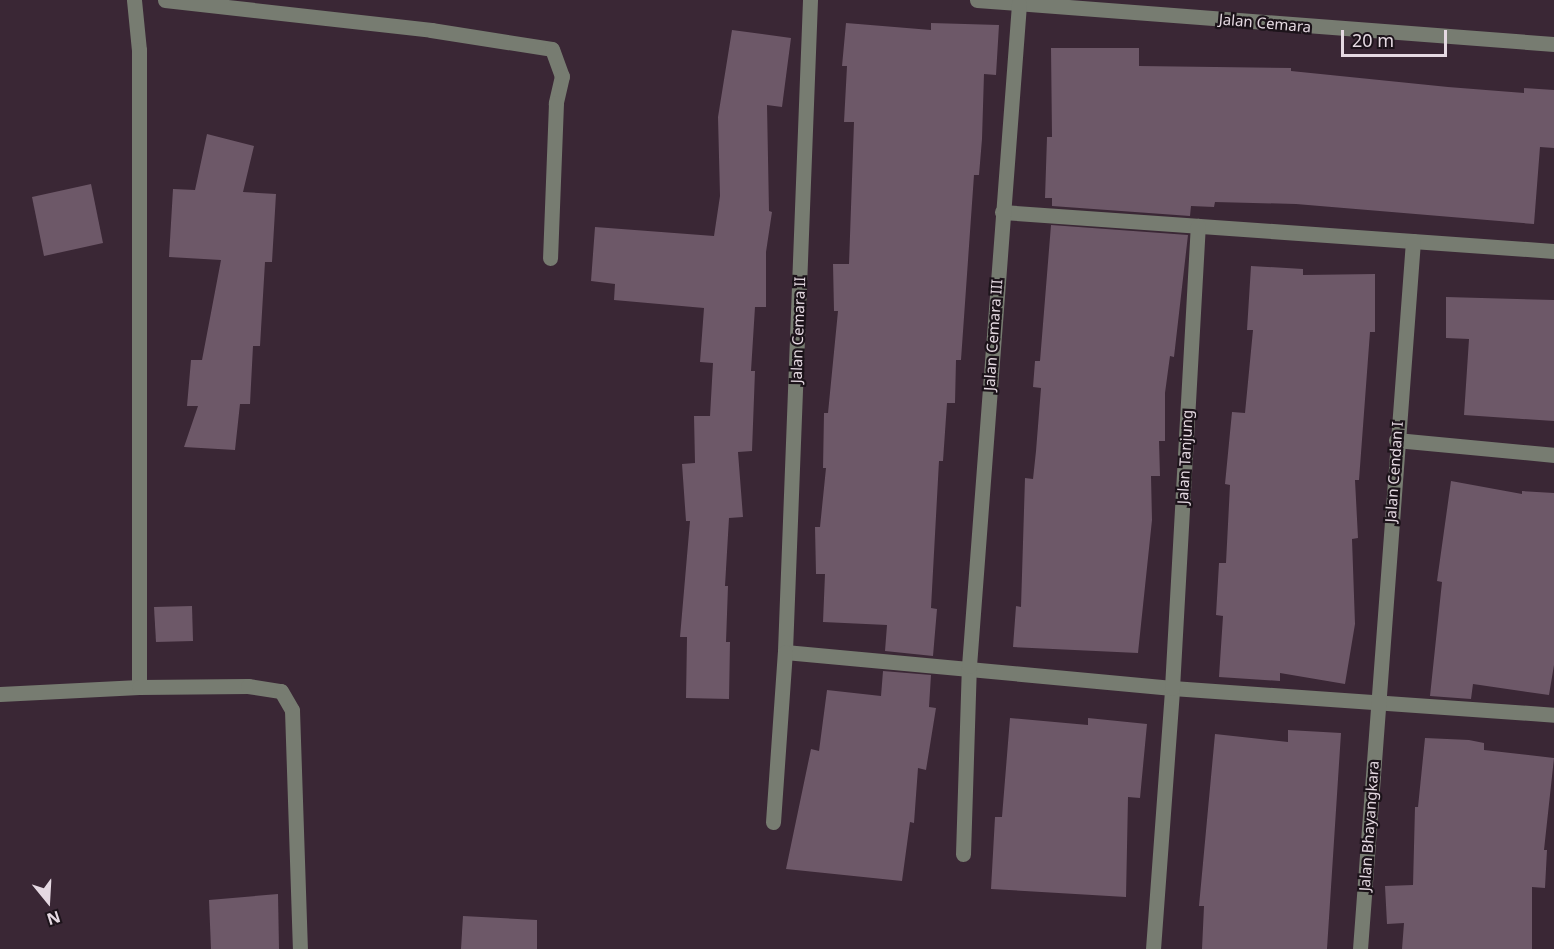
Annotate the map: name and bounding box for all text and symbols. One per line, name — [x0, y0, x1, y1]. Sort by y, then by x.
street label: Jalan Cemara — [1218, 10, 1312, 36]
scale bar — [1344, 18, 1450, 56]
text: 20 m — [1352, 28, 1394, 52]
street label: Jalan Cemara II — [787, 276, 809, 384]
street label: Jalan Cemara III — [980, 279, 1006, 391]
street label: Jalan Tanjung — [1174, 409, 1196, 505]
street label: Jalan Cendan I — [1381, 421, 1407, 523]
street label: Jalan Bhayangkara — [1355, 760, 1383, 892]
north arrow — [18, 871, 78, 931]
text: N — [44, 906, 63, 931]

